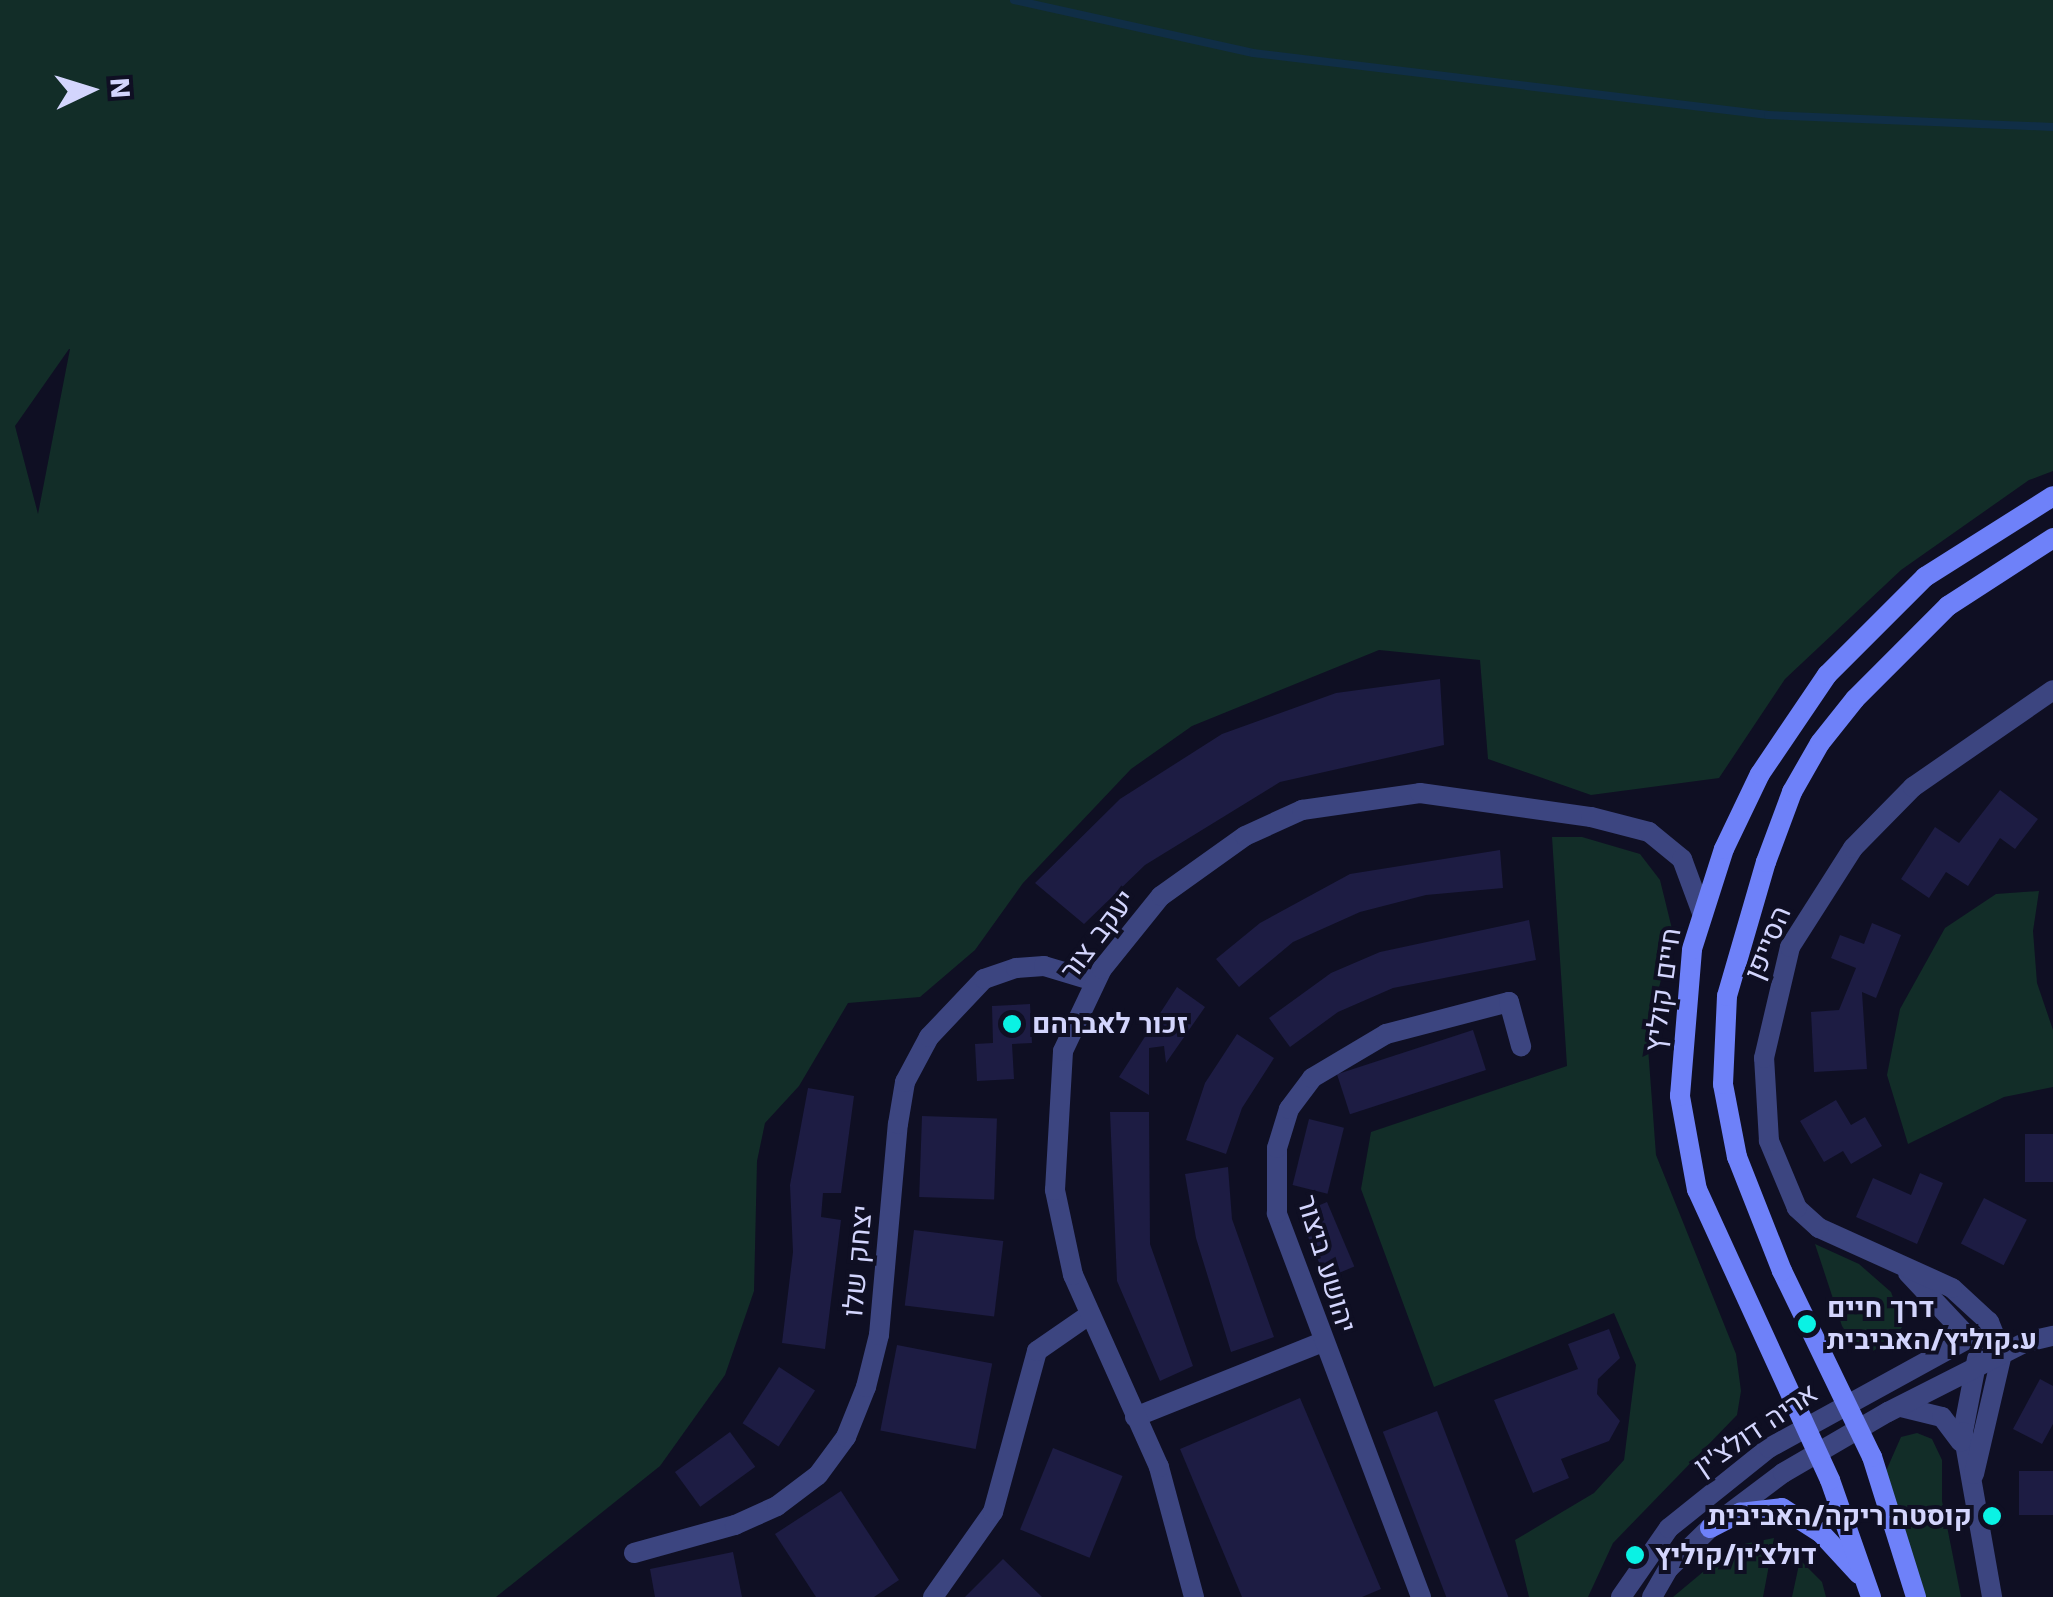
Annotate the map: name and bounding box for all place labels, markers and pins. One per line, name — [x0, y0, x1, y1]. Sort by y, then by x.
place label: זכור לאברהם — [1032, 1007, 1188, 1041]
marker: זכור לאברהם — [1001, 1013, 1023, 1035]
place label: דרך חיים ע.קוליץ/האביבית — [1827, 1291, 2037, 1357]
marker: דרך חיים ע.קוליץ/האביבית — [1796, 1313, 1818, 1335]
place label: קוסטה ריקה/האביבית — [1708, 1499, 1972, 1533]
marker: קוסטה ריקה/האביבית — [1981, 1505, 2003, 1527]
place label: דולצ׳ין/קוליץ — [1655, 1538, 1817, 1572]
marker: דולצ׳ין/קוליץ — [1624, 1544, 1646, 1566]

